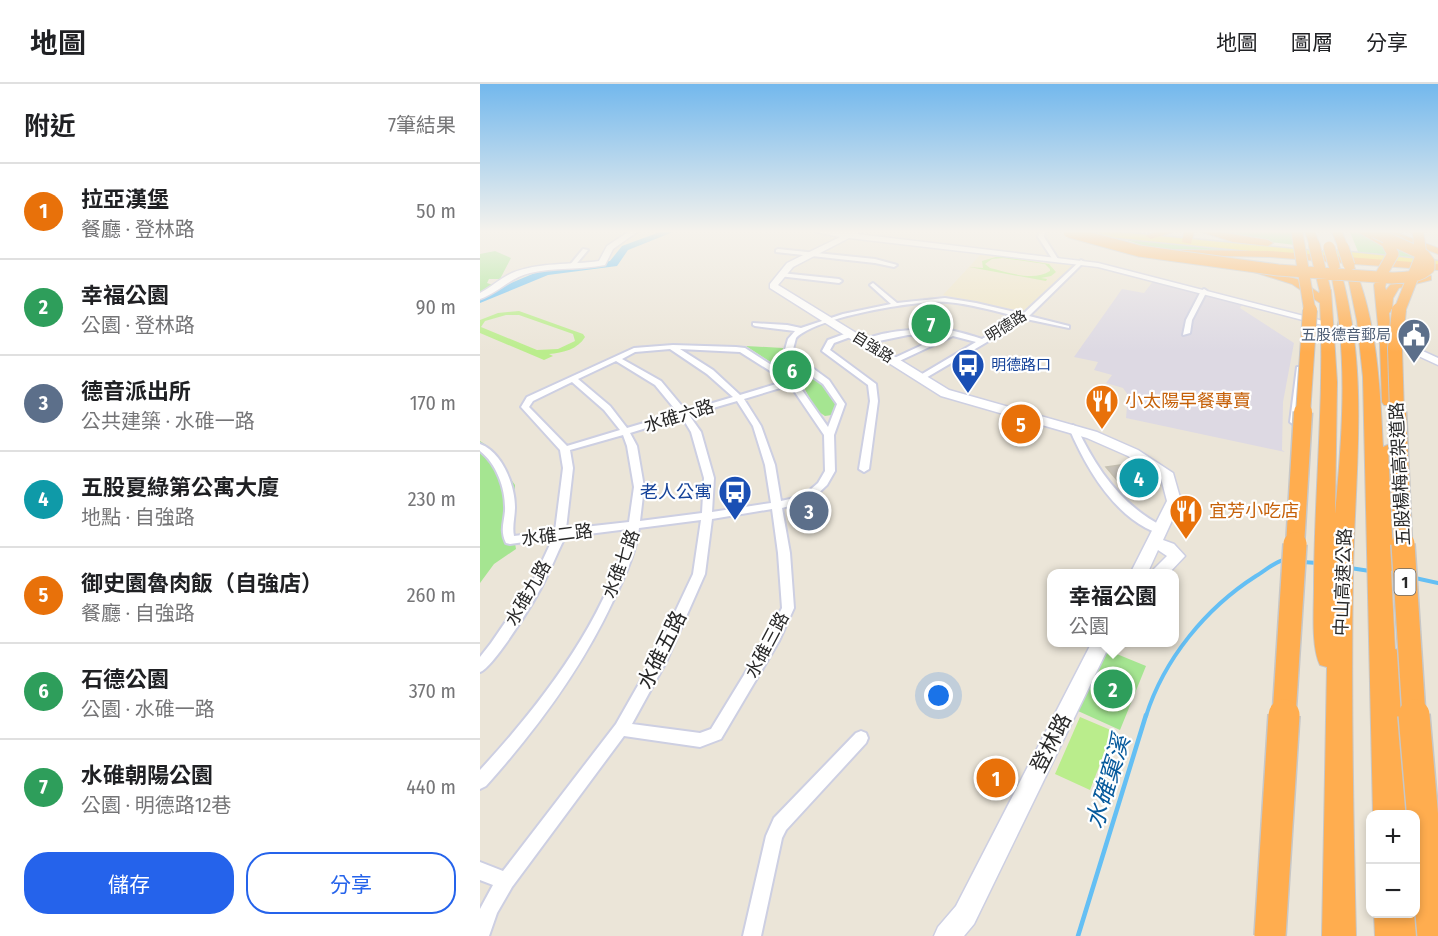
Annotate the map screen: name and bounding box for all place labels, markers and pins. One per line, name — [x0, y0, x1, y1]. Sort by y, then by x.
pin: 7 — [912, 302, 950, 346]
public building icon: 五股德音郵局 — [1396, 317, 1432, 364]
place label: 五股德音郵局 — [1301, 326, 1391, 344]
bus stop icon: 明德路口 — [950, 347, 986, 394]
pin: 6 — [772, 348, 812, 392]
place label: 明德路口 — [991, 356, 1051, 374]
restaurant icon: 小太陽早餐專賣 — [1084, 383, 1120, 430]
place label: 小太陽早餐專賣 — [1125, 390, 1251, 412]
pin: 5 — [1002, 402, 1040, 446]
pin: 4 — [1120, 456, 1158, 500]
bus stop icon: 老人公寓 — [717, 474, 753, 521]
place label: 老人公寓 — [640, 481, 712, 503]
pin: 3 — [790, 488, 828, 534]
restaurant icon: 宜芳小吃店 — [1168, 493, 1204, 540]
place label: 宜芳小吃店 — [1209, 500, 1299, 522]
pin: 2 — [1094, 666, 1132, 712]
pin: 1 — [976, 756, 1016, 800]

